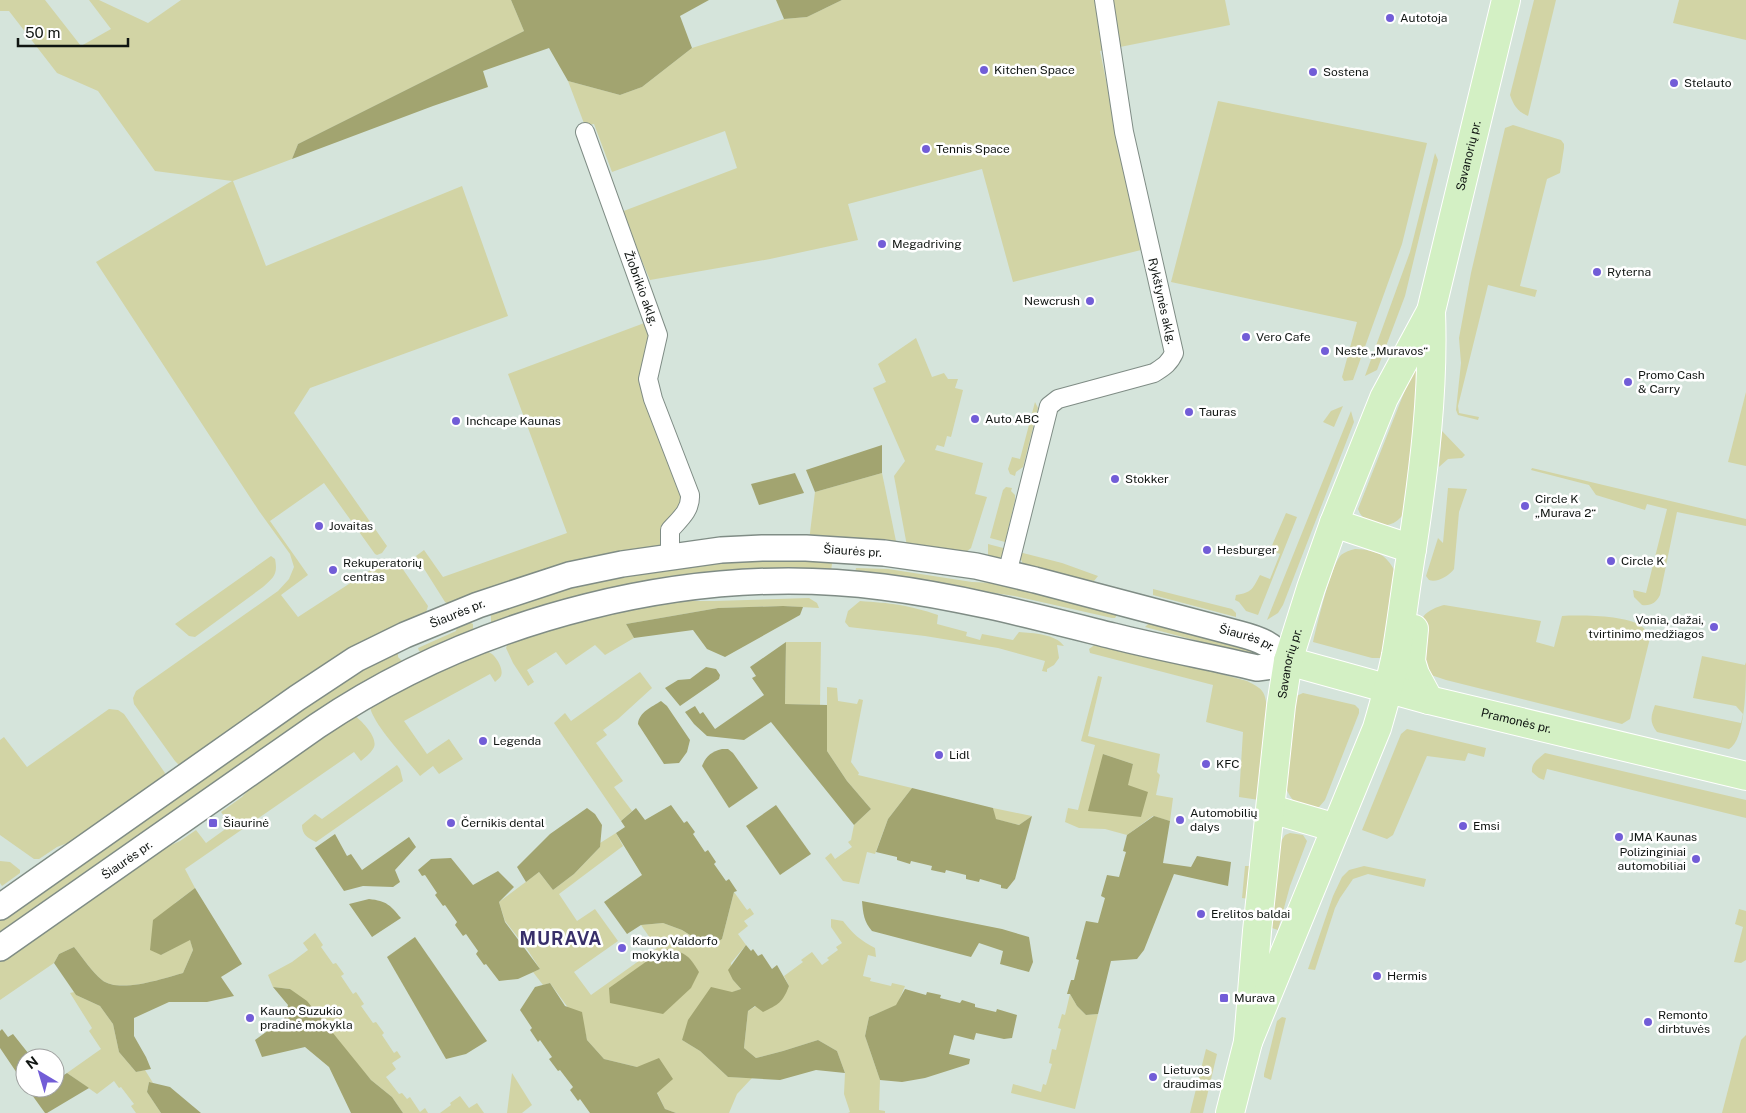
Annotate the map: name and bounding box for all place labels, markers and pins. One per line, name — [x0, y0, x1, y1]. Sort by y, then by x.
place label: Autotoja — [1400, 11, 1447, 25]
marker: Autotoja — [1384, 12, 1396, 24]
place label: Kitchen Space — [994, 63, 1075, 77]
marker: Kitchen Space — [978, 64, 990, 76]
place label: Sostena — [1323, 65, 1369, 79]
marker: Sostena — [1307, 66, 1319, 78]
place label: Stelauto — [1684, 76, 1732, 90]
marker: Stelauto — [1668, 77, 1680, 89]
place label: Tennis Space — [936, 142, 1010, 156]
marker: Tennis Space — [920, 143, 932, 155]
place label: Megadriving — [892, 237, 962, 251]
marker: Megadriving — [876, 238, 888, 250]
place label: Ryterna — [1607, 265, 1651, 279]
marker: Ryterna — [1591, 266, 1603, 278]
place label: Newcrush — [1024, 294, 1080, 308]
marker: Newcrush — [1084, 295, 1096, 307]
place label: Vero Cafe — [1256, 330, 1311, 344]
marker: Vero Cafe — [1240, 331, 1252, 343]
place label: Neste „Muravos“ — [1335, 344, 1428, 358]
marker: Neste „Muravos“ — [1319, 345, 1331, 357]
place label: Promo Cash & Carry — [1638, 368, 1705, 396]
marker: Promo Cash & Carry — [1622, 376, 1634, 388]
place label: Tauras — [1199, 405, 1236, 419]
marker: Tauras — [1183, 406, 1195, 418]
place label: Auto ABC — [985, 412, 1039, 426]
marker: Auto ABC — [969, 413, 981, 425]
place label: Inchcape Kaunas — [466, 414, 561, 428]
marker: Inchcape Kaunas — [450, 415, 462, 427]
place label: Stokker — [1125, 472, 1169, 486]
marker: Stokker — [1109, 473, 1121, 485]
place label: Circle K „Murava 2“ — [1535, 492, 1596, 520]
marker: Circle K „Murava 2“ — [1519, 500, 1531, 512]
place label: Jovaitas — [329, 519, 373, 533]
marker: Jovaitas — [313, 520, 325, 532]
place label: Hesburger — [1217, 543, 1277, 557]
marker: Hesburger — [1201, 544, 1213, 556]
place label: Circle K — [1621, 554, 1665, 568]
marker: Circle K — [1605, 555, 1617, 567]
place label: Rekuperatorių centras — [343, 556, 422, 584]
marker: Rekuperatorių centras — [327, 564, 339, 576]
place label: Vonia, dažai, tvirtinimo medžiagos — [1588, 613, 1704, 641]
marker: Vonia, dažai, tvirtinimo medžiagos — [1708, 621, 1720, 633]
place label: Legenda — [493, 734, 541, 748]
marker: Legenda — [477, 735, 489, 747]
place label: Lidl — [949, 748, 970, 762]
marker: Lidl — [933, 749, 945, 761]
place label: KFC — [1216, 757, 1240, 771]
marker: KFC — [1200, 758, 1212, 770]
place label: Automobilių dalys — [1190, 806, 1258, 834]
marker: Automobilių dalys — [1174, 814, 1186, 826]
place label: Šiaurinė — [223, 816, 269, 830]
place label: Černikis dental — [461, 816, 545, 830]
marker: Šiaurinė — [207, 817, 219, 829]
marker: Černikis dental — [445, 817, 457, 829]
place label: Emsi — [1473, 819, 1500, 833]
marker: Emsi — [1457, 820, 1469, 832]
place label: JMA Kaunas — [1629, 830, 1697, 844]
marker: JMA Kaunas — [1613, 831, 1625, 843]
place label: Polizinginiai automobiliai — [1618, 845, 1686, 873]
marker: Polizinginiai automobiliai — [1690, 853, 1702, 865]
place label: Erelitos baldai — [1211, 907, 1290, 921]
marker: Erelitos baldai — [1195, 908, 1207, 920]
place label: Kauno Valdorfo mokykla — [632, 934, 718, 962]
marker: Kauno Valdorfo mokykla — [616, 942, 628, 954]
place label: Hermis — [1387, 969, 1427, 983]
marker: Hermis — [1371, 970, 1383, 982]
place label: Murava — [1234, 991, 1275, 1005]
marker: Murava — [1218, 992, 1230, 1004]
place label: Kauno Suzukio pradinė mokykla — [260, 1004, 353, 1032]
place label: Remonto dirbtuvės — [1658, 1008, 1710, 1036]
marker: Kauno Suzukio pradinė mokykla — [244, 1012, 256, 1024]
marker: Remonto dirbtuvės — [1642, 1016, 1654, 1028]
place label: Lietuvos draudimas — [1163, 1063, 1222, 1091]
marker: Lietuvos draudimas — [1147, 1071, 1159, 1083]

